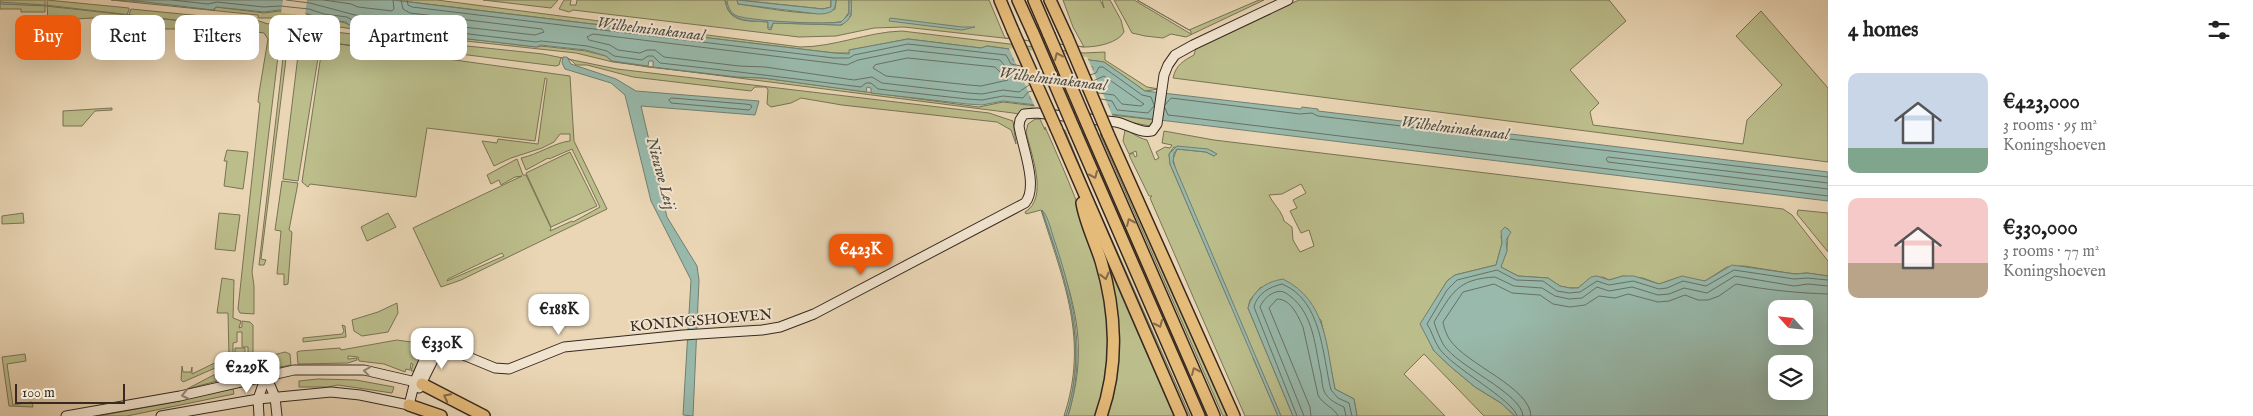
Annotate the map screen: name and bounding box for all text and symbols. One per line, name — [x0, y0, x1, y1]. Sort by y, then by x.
water label: Wilhelminakanaal — [596, 13, 707, 47]
chip: Buy — [15, 15, 81, 60]
chip: Rent — [91, 15, 165, 60]
chip: Filters — [175, 15, 259, 60]
chip: New — [269, 15, 340, 60]
chip: Apartment — [350, 15, 467, 60]
icon: filters — [2205, 16, 2233, 44]
text: 4 homes — [1848, 17, 1918, 44]
one-way arrow — [1053, 52, 1064, 61]
water label: Wilhelminakanaal — [998, 63, 1109, 97]
text: €423,000 — [2003, 89, 2080, 116]
icon: home — [1888, 93, 1948, 153]
water label: Wilhelminakanaal — [1400, 112, 1511, 146]
text: 3 rooms · 95 m² — [2003, 116, 2097, 136]
water label: Nieuwe Leij — [641, 135, 680, 214]
text: Koningshoeven — [2003, 136, 2106, 156]
one-way arrow — [1088, 170, 1099, 179]
text: €330,000 — [2003, 215, 2078, 242]
one-way arrow — [1126, 218, 1137, 227]
icon: home — [1888, 218, 1948, 278]
pin: €423K — [826, 234, 896, 276]
text: €423K — [840, 240, 882, 260]
text: 3 rooms · 77 m² — [2003, 242, 2099, 262]
text: Koningshoeven — [2003, 262, 2106, 282]
one-way arrow — [1099, 272, 1110, 281]
pin: €188K — [524, 294, 594, 336]
text: €188K — [539, 300, 579, 320]
north arrow — [1768, 300, 1812, 345]
map controls — [1768, 300, 1813, 400]
street label: KONINGSHOEVEN — [629, 305, 773, 336]
one-way arrow — [1152, 319, 1163, 328]
pin: €330K — [407, 328, 477, 370]
text: €330K — [422, 334, 462, 354]
pin: €229K — [212, 352, 282, 394]
button: layers — [1768, 355, 1813, 400]
text: €229K — [226, 358, 268, 378]
one-way arrow — [363, 367, 372, 377]
one-way arrow — [1191, 367, 1202, 376]
scale bar — [15, 381, 125, 404]
text: 100 m — [22, 384, 55, 402]
one-way arrow — [180, 389, 189, 400]
one-way arrow — [444, 393, 453, 403]

